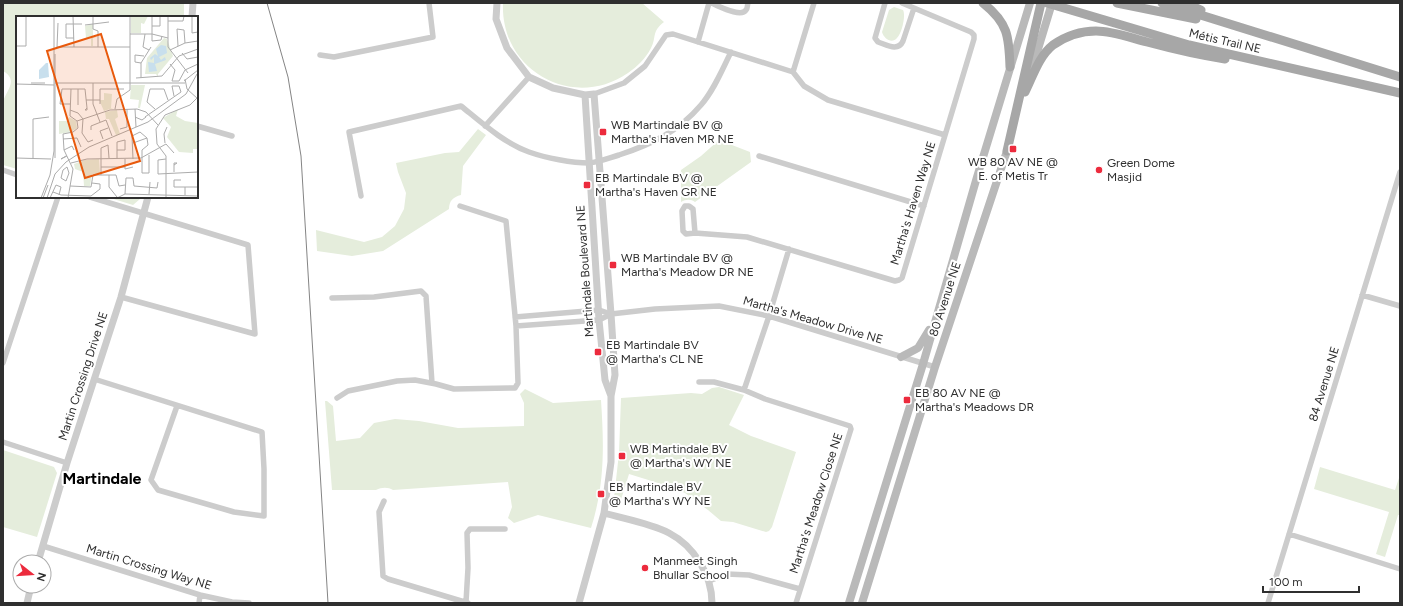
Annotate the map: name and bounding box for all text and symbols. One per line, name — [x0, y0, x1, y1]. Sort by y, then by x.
inset map — [16, 16, 198, 198]
street label: Métis Trail NE — [1188, 26, 1262, 56]
place label: WB Martindale BV @ Martha's Haven MR NE — [611, 118, 734, 146]
marker: WB Martindale BV @ Martha's Haven MR NE — [598, 127, 608, 137]
street label: Martha's Haven Way NE — [887, 139, 939, 267]
marker: WB 80 AV NE @ E. of Metis Tr — [1008, 144, 1018, 154]
place label: WB 80 AV NE @ E. of Metis Tr — [968, 155, 1058, 183]
place label: Green Dome Masjid — [1107, 156, 1175, 184]
marker: Green Dome Masjid — [1094, 165, 1104, 175]
place label: EB Martindale BV @ Martha's Haven GR NE — [595, 171, 717, 199]
marker: EB Martindale BV @ Martha's Haven GR NE — [582, 180, 592, 190]
street label: Martindale Boulevard NE — [573, 205, 597, 337]
place label: WB Martindale BV @ Martha's Meadow DR NE — [621, 251, 754, 279]
marker: WB Martindale BV @ Martha's Meadow DR NE — [608, 260, 618, 270]
street label: 80 Avenue NE — [926, 260, 964, 338]
street label: Martha's Meadow Drive NE — [741, 293, 885, 347]
street label: Martin Crossing Drive NE — [56, 310, 110, 442]
place label: EB Martindale BV @ Martha's CL NE — [606, 338, 704, 366]
street label: 84 Avenue NE — [1306, 345, 1342, 423]
marker: EB Martindale BV @ Martha's CL NE — [593, 347, 603, 357]
place label: EB 80 AV NE @ Martha's Meadows DR — [915, 386, 1034, 414]
marker: EB 80 AV NE @ Martha's Meadows DR — [902, 395, 912, 405]
street label: Martha's Meadow Close NE — [787, 431, 845, 575]
place label: WB Martindale BV @ Martha's WY NE — [630, 442, 732, 470]
marker: WB Martindale BV @ Martha's WY NE — [617, 451, 627, 461]
district label: Martindale — [63, 469, 142, 488]
place label: EB Martindale BV @ Martha's WY NE — [609, 480, 711, 508]
marker: EB Martindale BV @ Martha's WY NE — [596, 489, 606, 499]
street label: Martin Crossing Way NE — [85, 541, 213, 593]
north arrow — [12, 554, 52, 594]
place label: Manmeet Singh Bhullar School — [653, 554, 738, 582]
marker: Manmeet Singh Bhullar School — [640, 563, 650, 573]
scale bar — [1263, 568, 1359, 594]
text: N — [34, 571, 49, 583]
text: 100 m — [1269, 575, 1303, 589]

